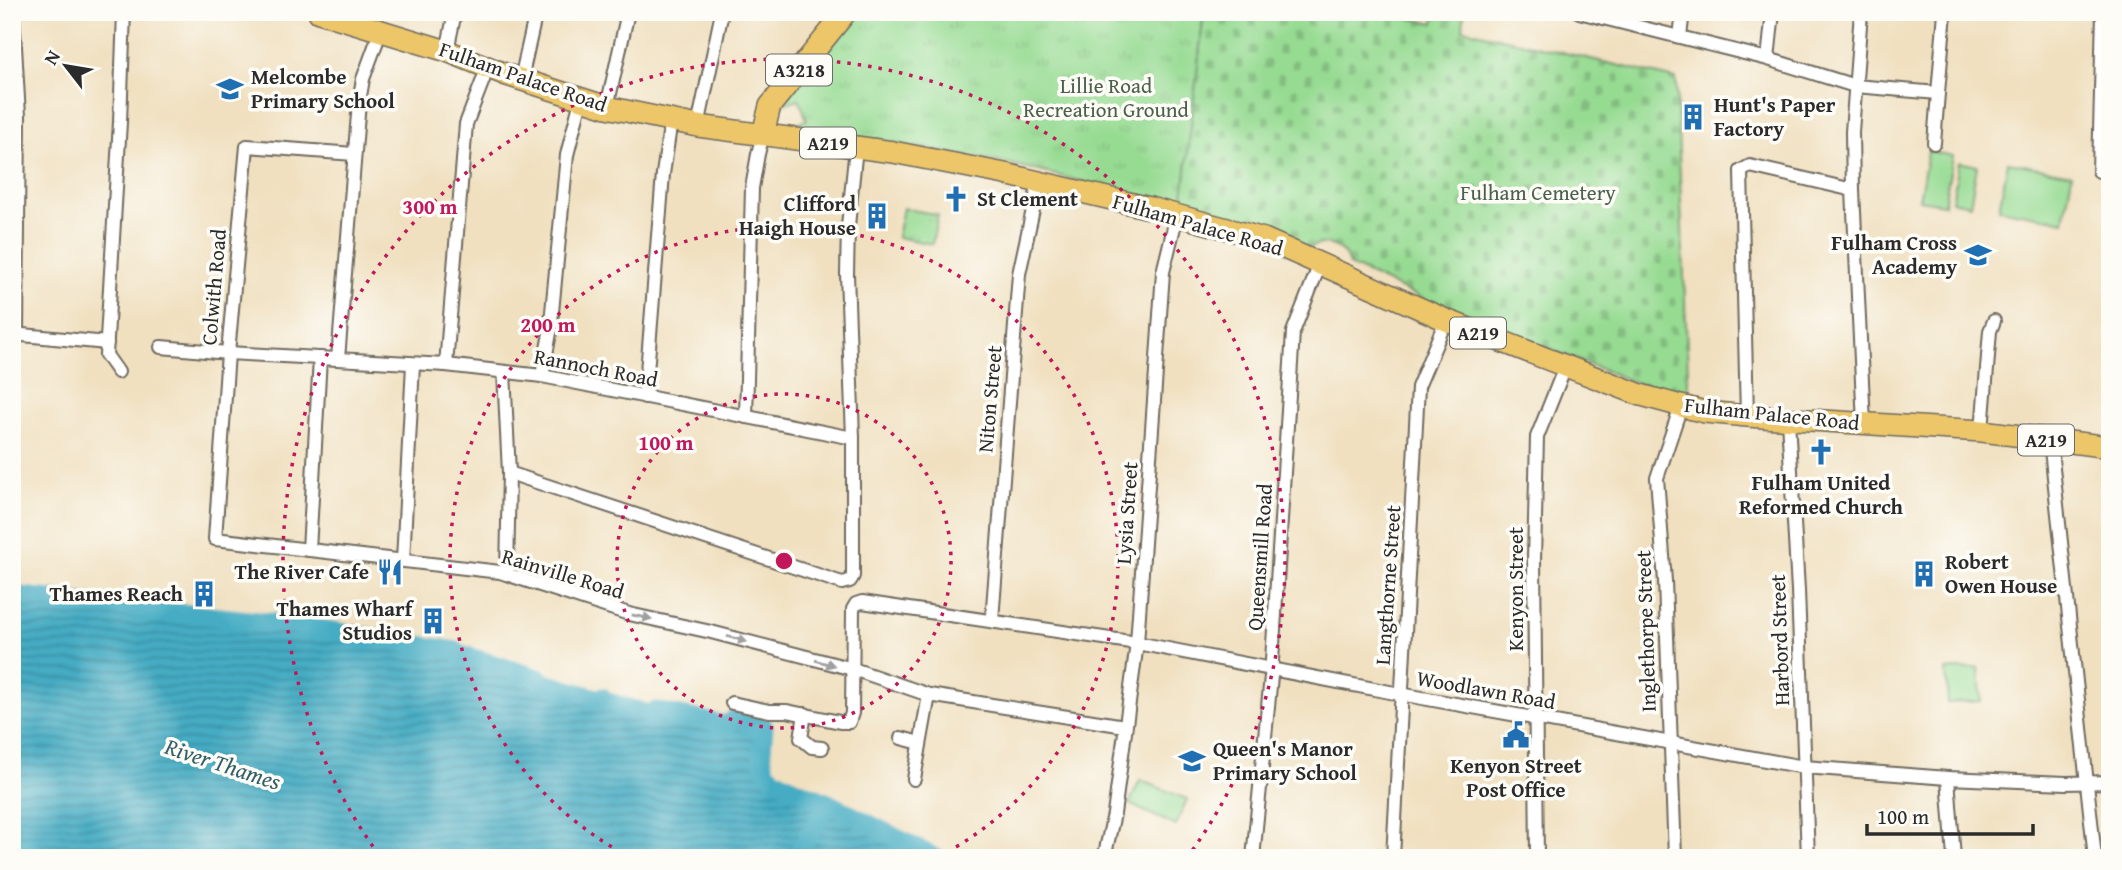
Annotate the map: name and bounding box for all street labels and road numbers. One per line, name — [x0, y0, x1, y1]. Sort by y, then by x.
street label: Fulham Palace Road — [435, 33, 612, 120]
road number: A3218 — [766, 54, 832, 86]
road number: A219 — [800, 127, 856, 158]
street label: Fulham Palace Road — [1109, 185, 1288, 264]
street label: Colwith Road — [193, 227, 234, 346]
road number: A219 — [1450, 318, 1506, 348]
street label: Rannoch Road — [531, 340, 662, 395]
street label: Niton Street — [969, 344, 1010, 454]
street label: Fulham Palace Road — [1683, 389, 1862, 438]
road number: A219 — [2018, 424, 2074, 456]
street label: Lysia Street — [1107, 460, 1146, 565]
street label: Queensmill Road — [1239, 482, 1280, 632]
street label: Langthorne Street — [1366, 503, 1409, 666]
street label: Kenyon Street — [1500, 526, 1531, 651]
street label: Rainville Road — [498, 540, 629, 607]
street label: Inglethorpe Street — [1627, 549, 1664, 712]
street label: Harbord Street — [1762, 573, 1797, 706]
street label: Woodlawn Road — [1414, 662, 1559, 717]

